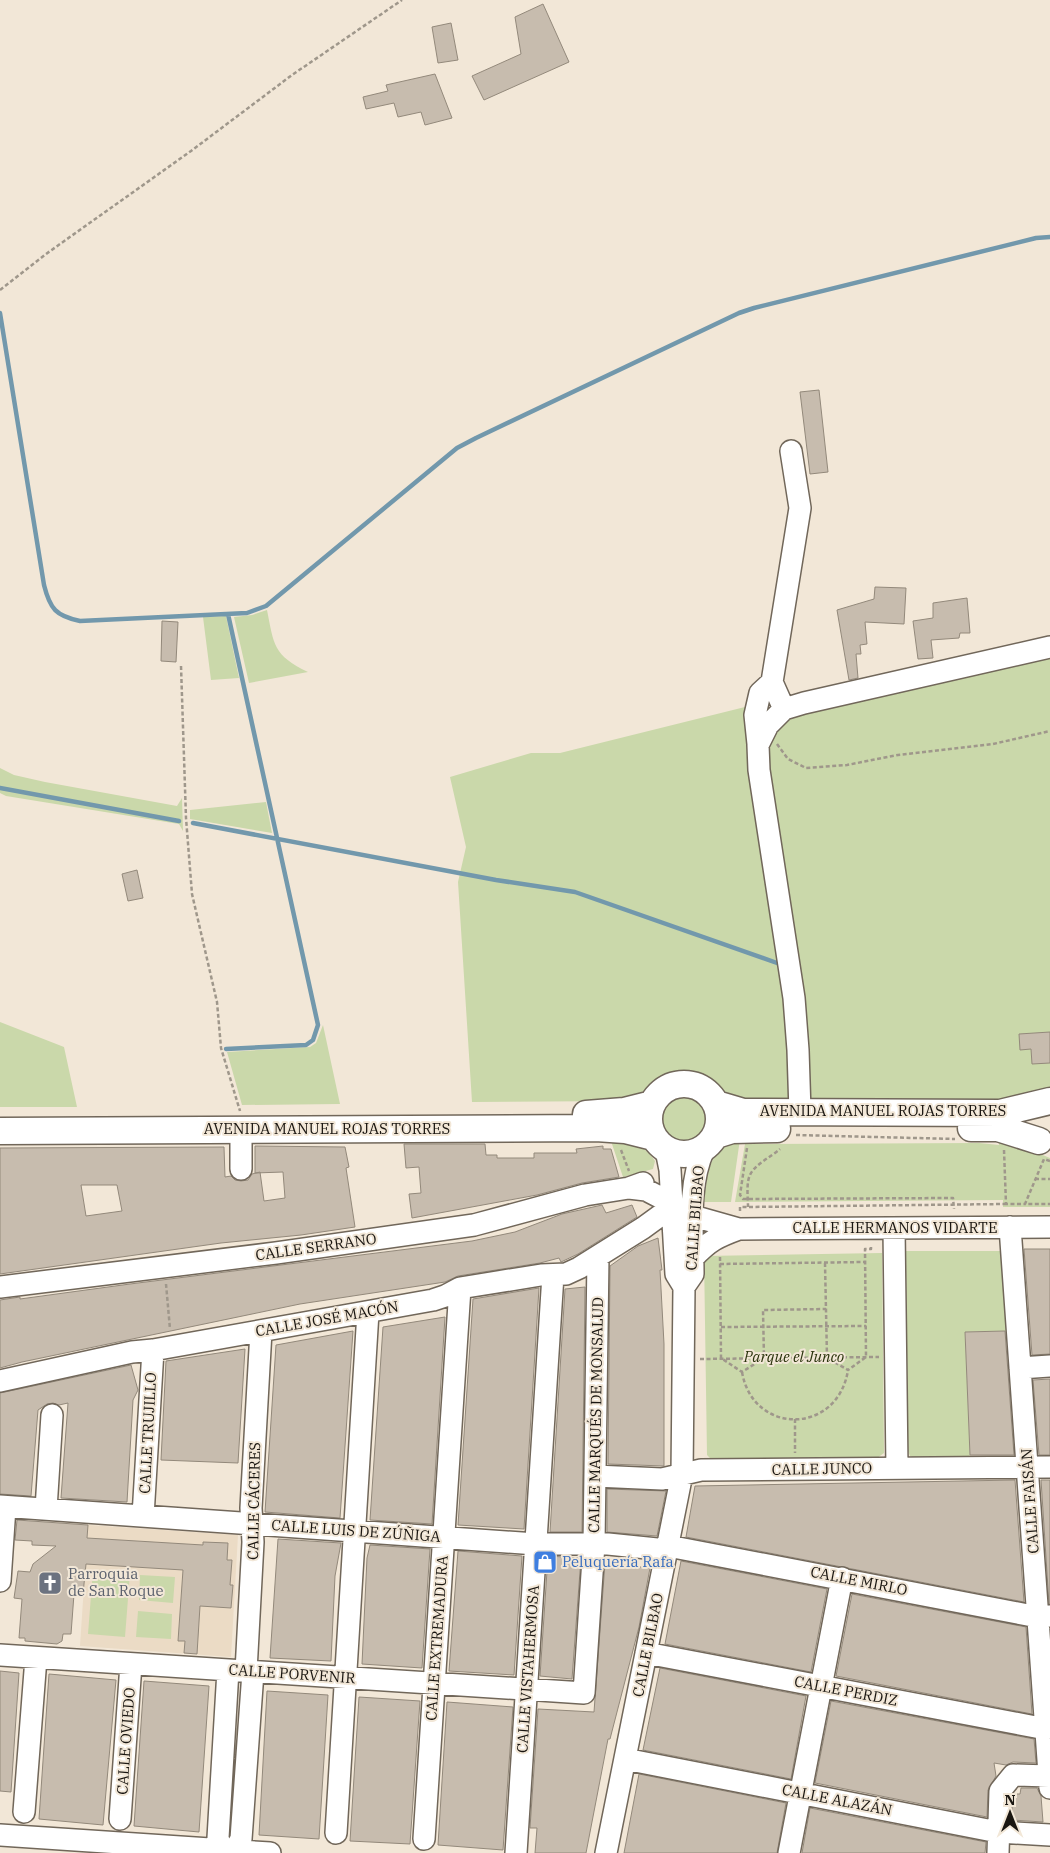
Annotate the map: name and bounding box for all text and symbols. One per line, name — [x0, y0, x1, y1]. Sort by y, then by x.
street label: AVENIDA MANUEL ROJAS TORRES — [760, 1101, 1006, 1120]
street label: AVENIDA MANUEL ROJAS TORRES — [204, 1119, 450, 1138]
street label: CALLE BILBAO — [681, 1165, 708, 1271]
street label: CALLE HERMANOS VIDARTE — [792, 1218, 998, 1237]
street label: CALLE SERRANO — [254, 1229, 378, 1264]
street label: CALLE JOSÉ MACÓN — [254, 1297, 400, 1340]
street label: CALLE MARQUÉS DE MONSALUD — [584, 1297, 607, 1533]
park label: Parque el Junco — [743, 1347, 844, 1366]
street label: CALLE TRUJILLO — [135, 1372, 160, 1494]
street label: CALLE CÁCERES — [243, 1442, 264, 1560]
street label: CALLE FAISÁN — [1016, 1448, 1043, 1554]
street label: CALLE JUNCO — [772, 1458, 872, 1479]
street label: CALLE LUIS DE ZÚÑIGA — [271, 1515, 442, 1546]
shop icon: Peluquería Rafa — [532, 1549, 558, 1575]
place label: Peluquería Rafa — [562, 1552, 674, 1571]
street label: CALLE EXTREMADURA — [421, 1554, 452, 1721]
street label: CALLE MIRLO — [809, 1562, 909, 1599]
place label: Parroquia de San Roque — [68, 1564, 163, 1600]
church icon: Parroquia de San Roque — [37, 1570, 63, 1596]
street label: CALLE VISTAHERMOSA — [512, 1584, 543, 1753]
street label: CALLE BILBAO — [628, 1591, 667, 1698]
street label: CALLE PORVENIR — [228, 1660, 356, 1687]
street label: CALLE PERDIZ — [793, 1671, 900, 1710]
street label: CALLE OVIEDO — [112, 1687, 139, 1795]
street label: CALLE ALAZÁN — [780, 1780, 894, 1820]
north arrow — [985, 1788, 1035, 1838]
text: N — [1004, 1791, 1016, 1809]

